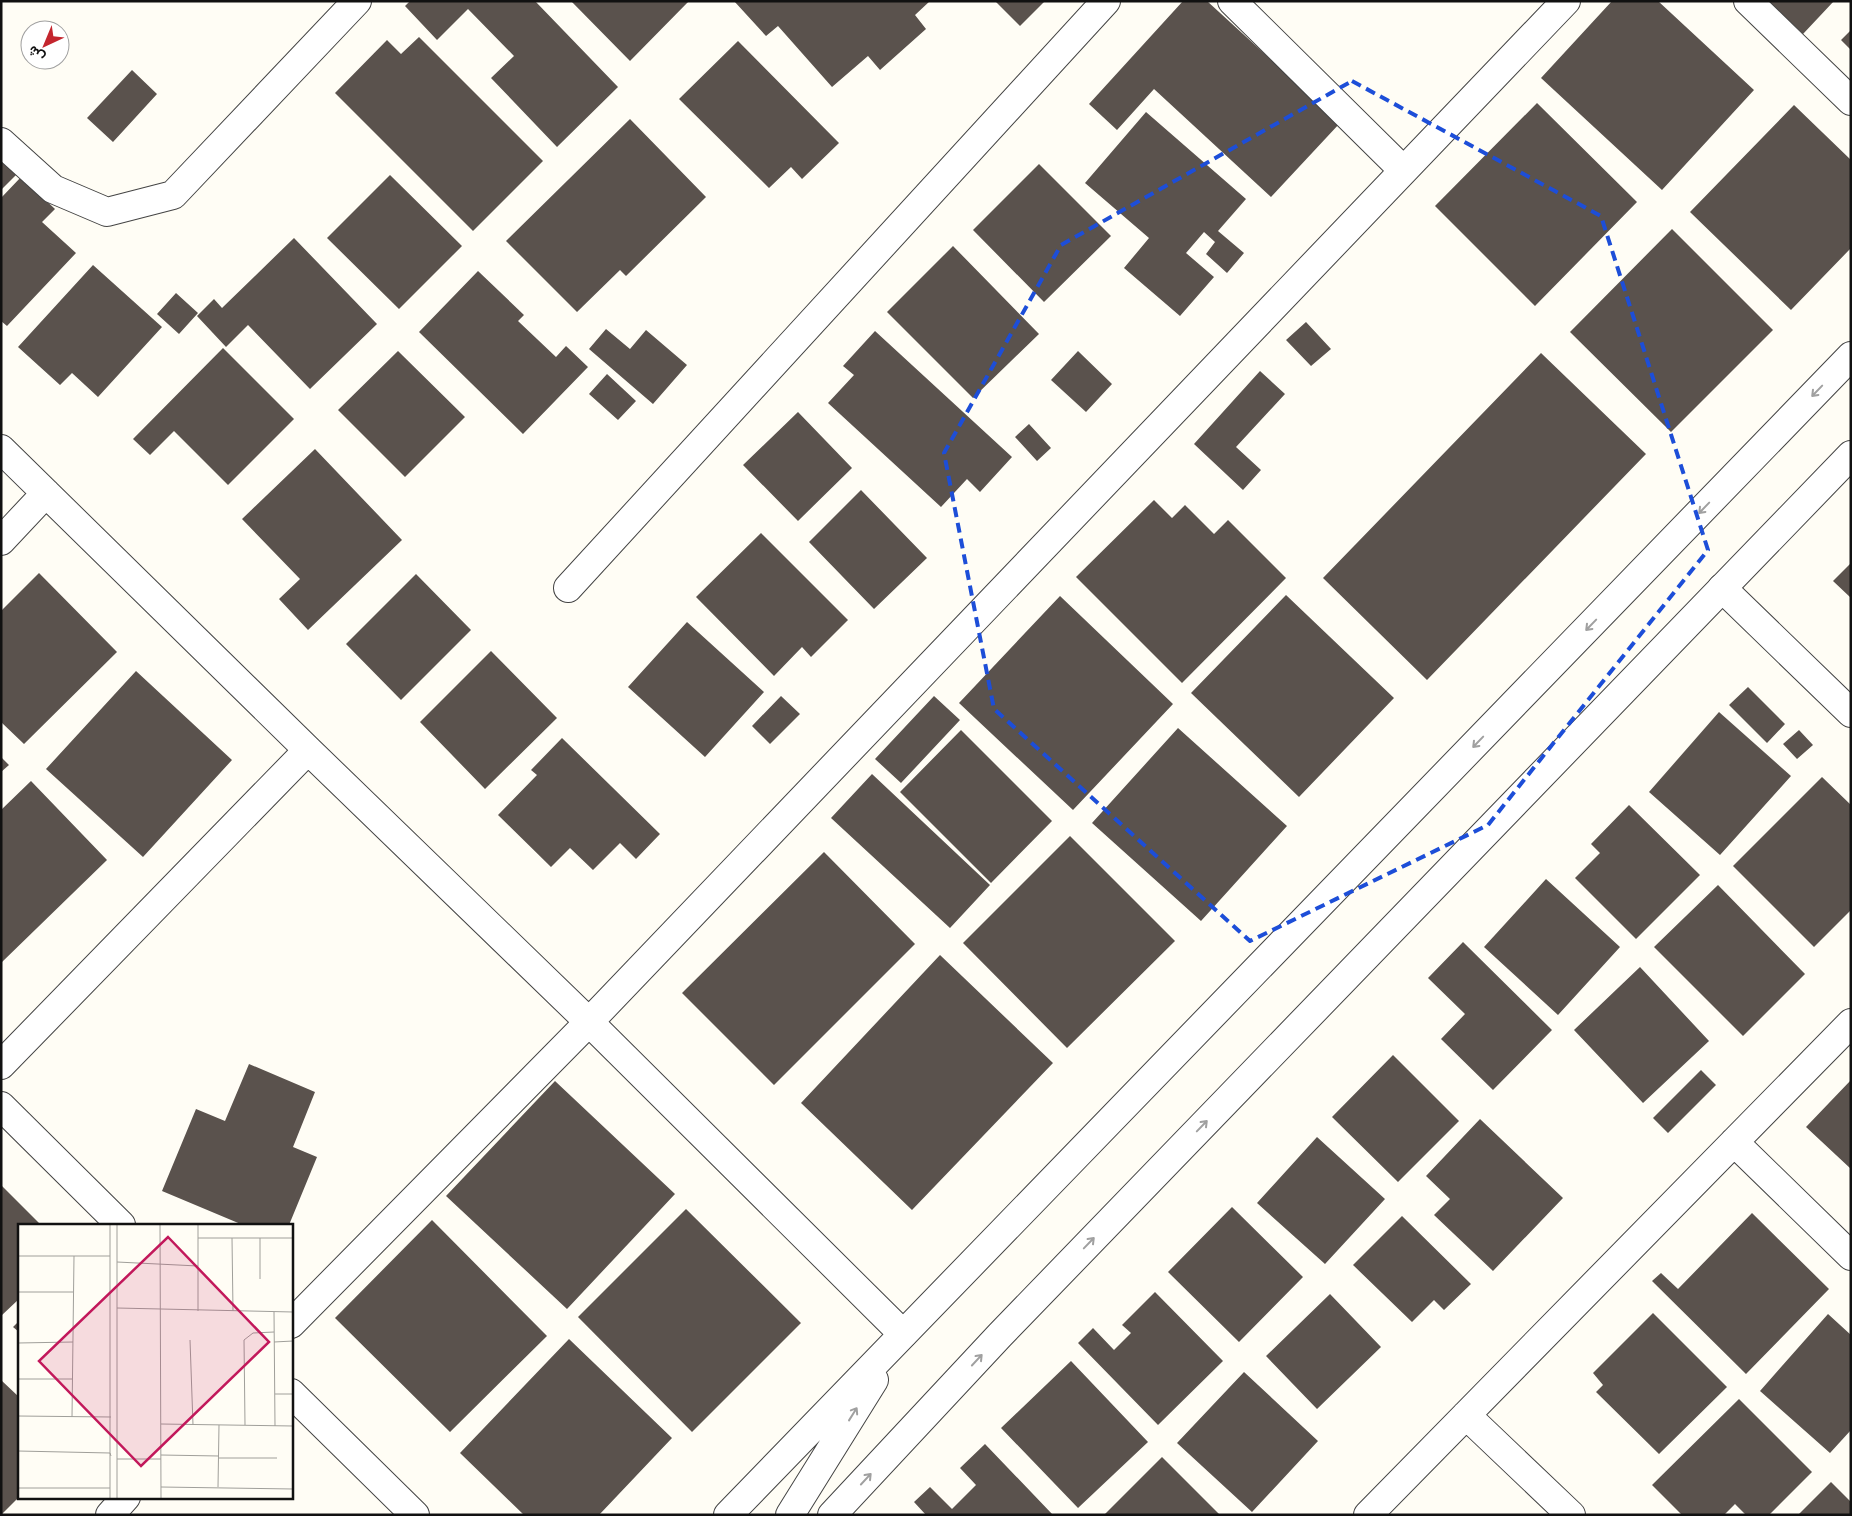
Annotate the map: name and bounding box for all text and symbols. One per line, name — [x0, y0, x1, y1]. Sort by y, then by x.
north arrow — [20, 20, 70, 70]
text: ش — [24, 42, 48, 66]
one-way arrow — [1811, 385, 1823, 398]
one-way arrow — [1698, 502, 1710, 514]
one-way arrow — [1585, 619, 1597, 631]
one-way arrow — [1472, 735, 1484, 747]
one-way arrow — [1196, 1120, 1208, 1133]
inset map — [18, 1224, 292, 1498]
one-way arrow — [1083, 1237, 1095, 1250]
one-way arrow — [971, 1354, 983, 1367]
one-way arrow — [848, 1407, 858, 1421]
one-way arrow — [860, 1473, 872, 1486]

